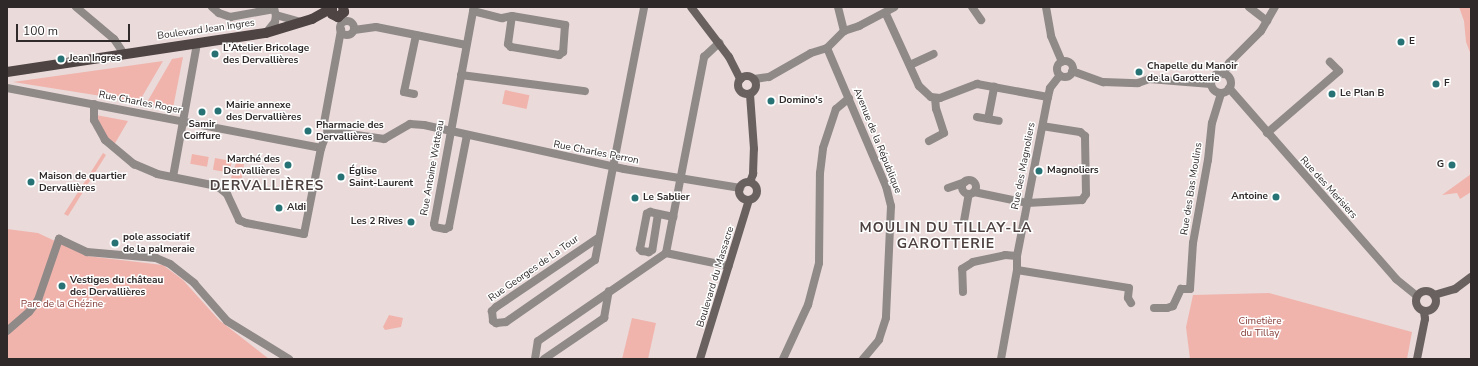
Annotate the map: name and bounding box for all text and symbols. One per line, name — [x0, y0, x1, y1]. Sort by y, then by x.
scale bar — [18, 16, 132, 42]
street label: Boulevard Jean Ingres — [157, 17, 255, 43]
text: 100 m — [23, 23, 58, 39]
place label: E — [1409, 36, 1415, 48]
marker: E — [1396, 37, 1406, 47]
place label: L'Atelier Bricolage des Dervallières — [223, 42, 309, 66]
marker: L'Atelier Bricolage des Dervallières — [210, 49, 220, 59]
place label: Jean Ingres — [69, 53, 121, 65]
marker: Jean Ingres — [56, 54, 66, 64]
place label: Chapelle du Manoir de la Garotterie — [1147, 60, 1238, 84]
marker: Chapelle du Manoir de la Garotterie — [1134, 67, 1144, 77]
place label: F — [1444, 78, 1450, 90]
marker: F — [1431, 79, 1441, 89]
street label: Avenue de la République — [850, 87, 904, 195]
place label: Le Plan B — [1340, 88, 1384, 100]
street label: Rue Charles Roger — [98, 89, 182, 117]
marker: Le Plan B — [1327, 89, 1337, 99]
place label: Domino's — [779, 95, 823, 107]
marker: Domino's — [766, 96, 776, 106]
place label: Mairie annexe des Dervallières — [226, 99, 301, 122]
marker: Mairie annexe des Dervallières — [213, 106, 223, 116]
marker: Samir Coiffure — [197, 107, 207, 117]
place label: Samir Coiffure — [184, 118, 220, 142]
place label: Pharmacie des Dervallières — [316, 119, 384, 142]
street label: Rue Antoine Watteau — [419, 119, 447, 217]
street label: Rue des Magnoliers — [1010, 121, 1038, 211]
marker: Pharmacie des Dervallières — [303, 126, 313, 136]
street label: Rue Charles Perron — [552, 139, 640, 167]
street label: Rue des Bas Moulins — [1179, 142, 1205, 236]
place label: Marché des Dervallières — [224, 153, 280, 176]
street label: Rue des Merisiers — [1297, 155, 1359, 221]
place label: G — [1437, 159, 1444, 171]
marker: Marché des Dervallières — [283, 160, 293, 170]
marker: G — [1447, 160, 1457, 170]
place label: Église Saint-Laurent — [349, 165, 413, 188]
place label: Magnoliers — [1047, 165, 1099, 177]
marker: Magnoliers — [1034, 166, 1044, 176]
place label: Maison de quartier Dervallières — [39, 170, 126, 194]
marker: Église Saint-Laurent — [336, 172, 346, 182]
marker: Maison de quartier Dervallières — [26, 177, 36, 187]
district label: DERVALLIÈRES — [210, 178, 324, 194]
place label: Antoine — [1231, 191, 1268, 203]
place label: Le Sablier — [643, 192, 690, 204]
marker: Antoine — [1271, 192, 1281, 202]
marker: Le Sablier — [630, 193, 640, 203]
place label: Aldi — [287, 202, 306, 214]
marker: Aldi — [274, 203, 284, 213]
place label: Les 2 Rives — [351, 216, 403, 228]
marker: Les 2 Rives — [406, 217, 416, 227]
district label: MOULIN DU TILLAY-LA GAROTTERIE — [859, 220, 1033, 252]
street label: Boulevard du Massacre — [695, 225, 737, 329]
place label: pole associatif de la palmeraie — [123, 231, 195, 254]
street label: Rue Georges de La Tour — [487, 233, 581, 305]
marker: pole associatif de la palmeraie — [110, 238, 120, 248]
place label: Vestiges du château des Dervallières — [70, 274, 163, 298]
marker: Vestiges du château des Dervallières — [57, 281, 67, 291]
park label: Parc de la Chézine — [21, 299, 103, 311]
park label: Cimetière du Tillay — [1239, 315, 1281, 338]

